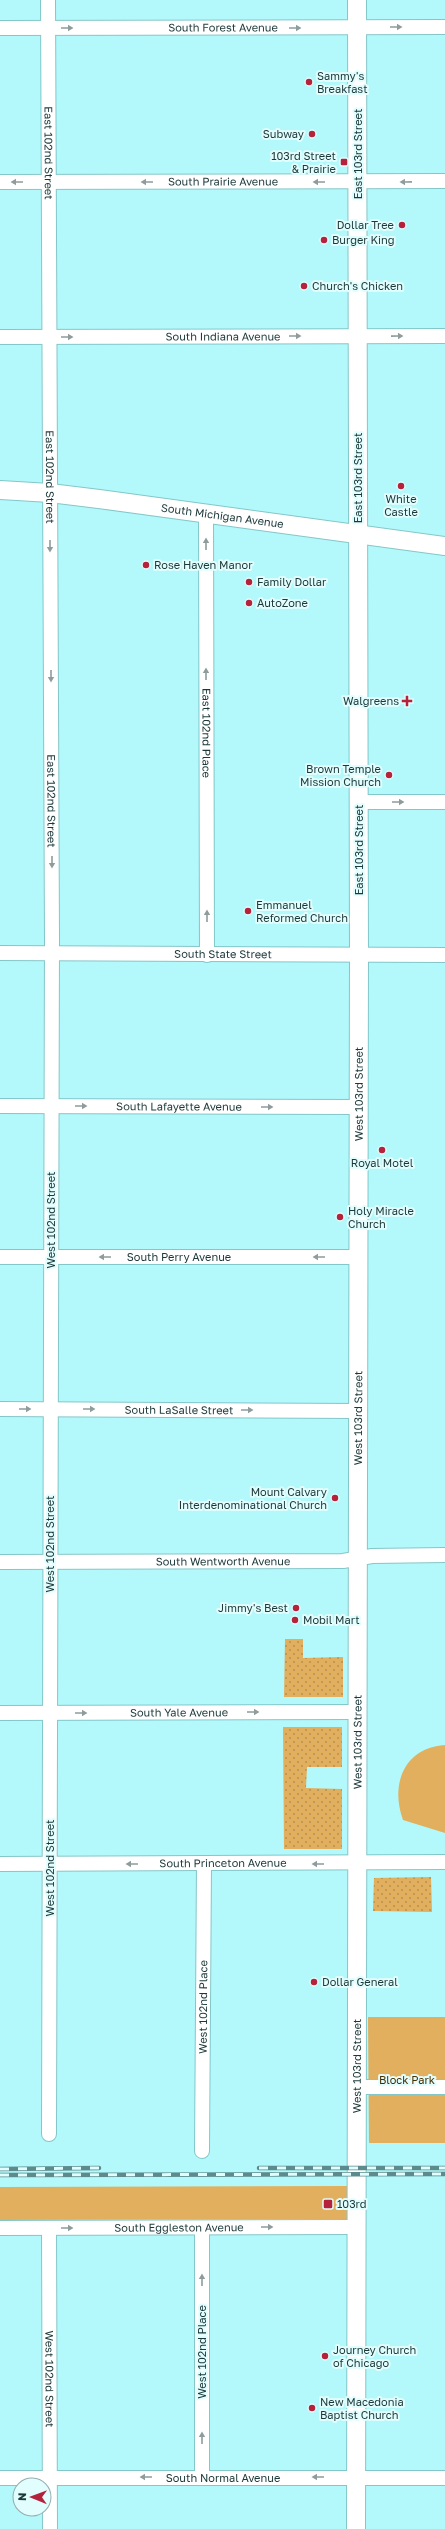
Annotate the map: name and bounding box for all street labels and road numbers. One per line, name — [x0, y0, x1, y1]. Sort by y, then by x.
street label: South Forest Avenue — [168, 20, 278, 34]
street label: East 102nd Street — [42, 106, 56, 200]
street label: East 103rd Street — [351, 109, 364, 199]
street label: South Prairie Avenue — [168, 174, 278, 188]
street label: South Indiana Avenue — [165, 329, 281, 343]
street label: East 102nd Street — [44, 430, 57, 524]
street label: East 103rd Street — [351, 433, 364, 523]
street label: South Michigan Avenue — [160, 500, 285, 530]
street label: East 102nd Place — [200, 688, 214, 778]
street label: East 102nd Street — [45, 754, 59, 848]
street label: East 103rd Street — [352, 805, 365, 895]
street label: South State Street — [174, 947, 272, 960]
street label: West 103rd Street — [352, 1047, 365, 1141]
street label: South Lafayette Avenue — [116, 1099, 242, 1113]
street label: West 102nd Street — [44, 1172, 57, 1268]
street label: South Perry Avenue — [127, 1250, 231, 1263]
street label: West 103rd Street — [351, 1371, 364, 1465]
street label: South LaSalle Street — [125, 1403, 233, 1416]
street label: West 102nd Street — [43, 1496, 56, 1592]
street label: South Wentworth Avenue — [156, 1554, 290, 1568]
street label: West 103rd Street — [350, 1695, 364, 1789]
street label: South Yale Avenue — [130, 1705, 228, 1719]
street label: West 102nd Street — [43, 1820, 56, 1916]
street label: South Princeton Avenue — [159, 1856, 287, 1869]
street label: West 102nd Place — [196, 1960, 209, 2054]
street label: West 103rd Street — [350, 2019, 363, 2113]
street label: South Eggleston Avenue — [114, 2220, 244, 2234]
street label: West 102nd Place — [195, 2305, 208, 2399]
street label: West 102nd Street — [43, 2330, 57, 2428]
street label: South Normal Avenue — [166, 2471, 280, 2484]

